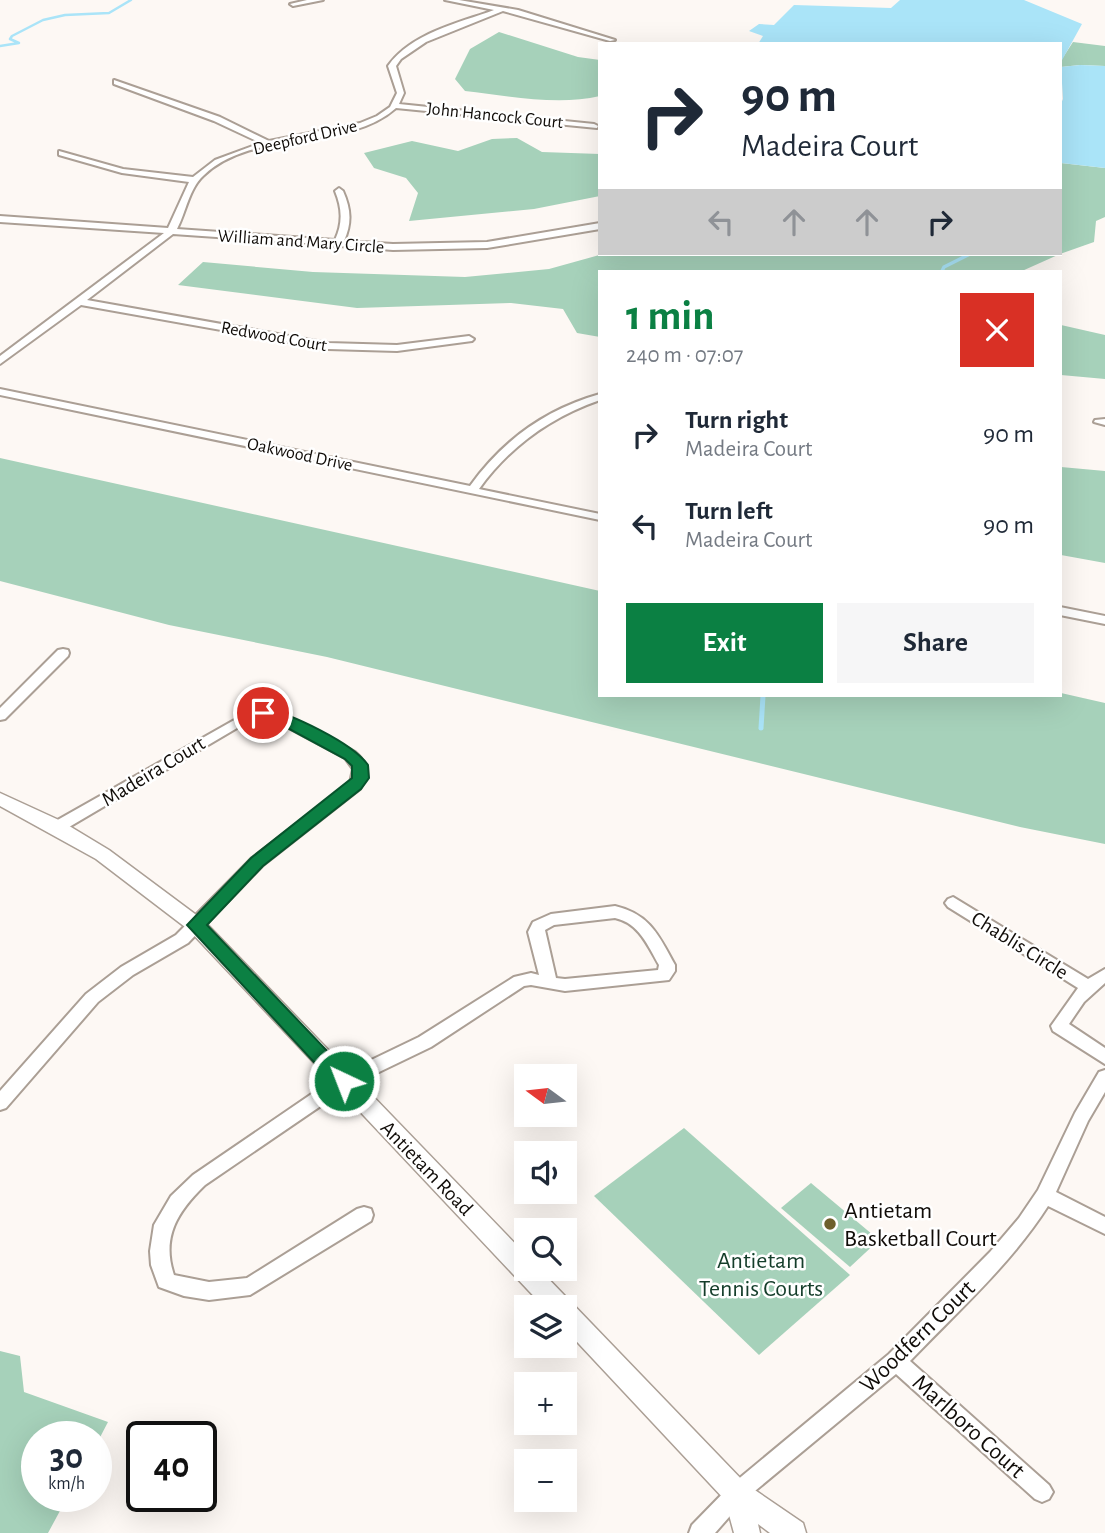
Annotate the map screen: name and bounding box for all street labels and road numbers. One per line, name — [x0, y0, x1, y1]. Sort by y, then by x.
street label: John Hancock Court — [426, 100, 564, 132]
street label: Deepford Drive — [251, 117, 359, 159]
street label: William and Mary Circle — [217, 227, 385, 257]
street label: Redwood Court — [219, 319, 328, 355]
street label: Oakwood Drive — [245, 435, 354, 475]
street label: Madeira Court — [98, 732, 209, 810]
street label: Chablis Circle — [968, 907, 1072, 983]
street label: Antietam Road — [377, 1117, 477, 1220]
street label: Woodfern Court — [856, 1276, 980, 1397]
street label: Marlboro Court — [908, 1370, 1029, 1483]

